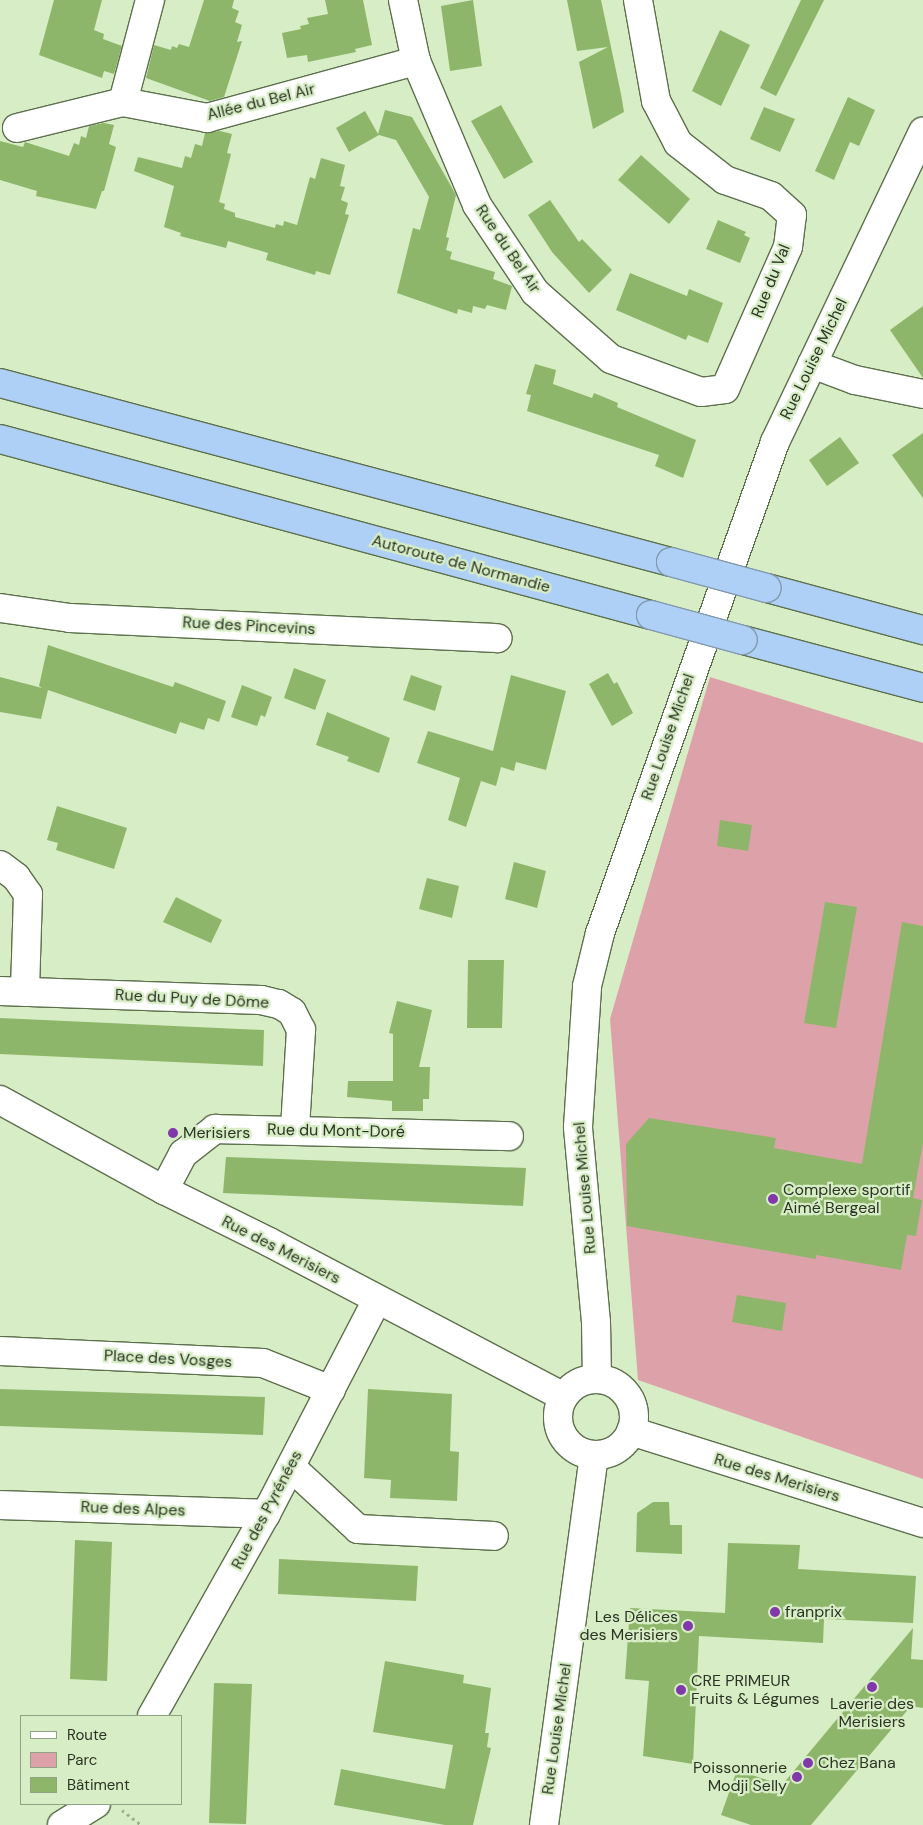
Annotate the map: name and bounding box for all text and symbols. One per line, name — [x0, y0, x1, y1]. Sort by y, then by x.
street label: Allée du Bel Air — [205, 79, 317, 125]
street label: Rue du Bel Air — [471, 201, 545, 297]
street label: Rue du Val — [748, 241, 794, 321]
street label: Rue Louise Michel — [776, 295, 852, 423]
street label: Autoroute de Normandie — [370, 531, 552, 597]
street label: Rue des Pincevins — [182, 613, 316, 639]
street label: Rue Louise Michel — [637, 671, 699, 803]
street label: Rue du Puy de Dôme — [114, 985, 270, 1013]
street label: Rue du Mont-Doré — [267, 1120, 405, 1142]
street label: Rue Louise Michel — [570, 1121, 600, 1255]
place label: Merisiers — [183, 1123, 250, 1143]
marker: Merisiers — [167, 1127, 179, 1139]
place label: Complexe sportif Aimé Bergeal — [783, 1180, 910, 1218]
marker: Complexe sportif Aimé Bergeal — [767, 1193, 779, 1205]
street label: Rue des Merisiers — [218, 1212, 344, 1288]
street label: Place des Vosges — [103, 1346, 233, 1372]
street label: Rue des Pyrénées — [228, 1447, 306, 1573]
street label: Rue des Merisiers — [712, 1450, 842, 1506]
street label: Rue des Alpes — [80, 1498, 186, 1520]
place label: franprix — [785, 1602, 842, 1622]
marker: franprix — [769, 1606, 781, 1618]
place label: Les Délices des Merisiers — [579, 1607, 678, 1645]
marker: Les Délices des Merisiers — [682, 1620, 694, 1632]
street label: Rue Louise Michel — [538, 1662, 576, 1796]
place label: CRE PRIMEUR Fruits & Légumes — [691, 1671, 820, 1709]
marker: Laverie des Merisiers — [866, 1681, 878, 1693]
marker: CRE PRIMEUR Fruits & Légumes — [675, 1684, 687, 1696]
place label: Laverie des Merisiers — [830, 1694, 914, 1732]
legend — [20, 1715, 182, 1805]
text: Route — [67, 1725, 107, 1745]
text: Parc — [67, 1750, 97, 1770]
place label: Chez Bana — [818, 1753, 896, 1773]
marker: Chez Bana — [802, 1757, 814, 1769]
place label: Poissonnerie Modji Selly — [693, 1758, 787, 1796]
marker: Poissonnerie Modji Selly — [791, 1771, 803, 1783]
text: Bâtiment — [67, 1775, 130, 1795]

